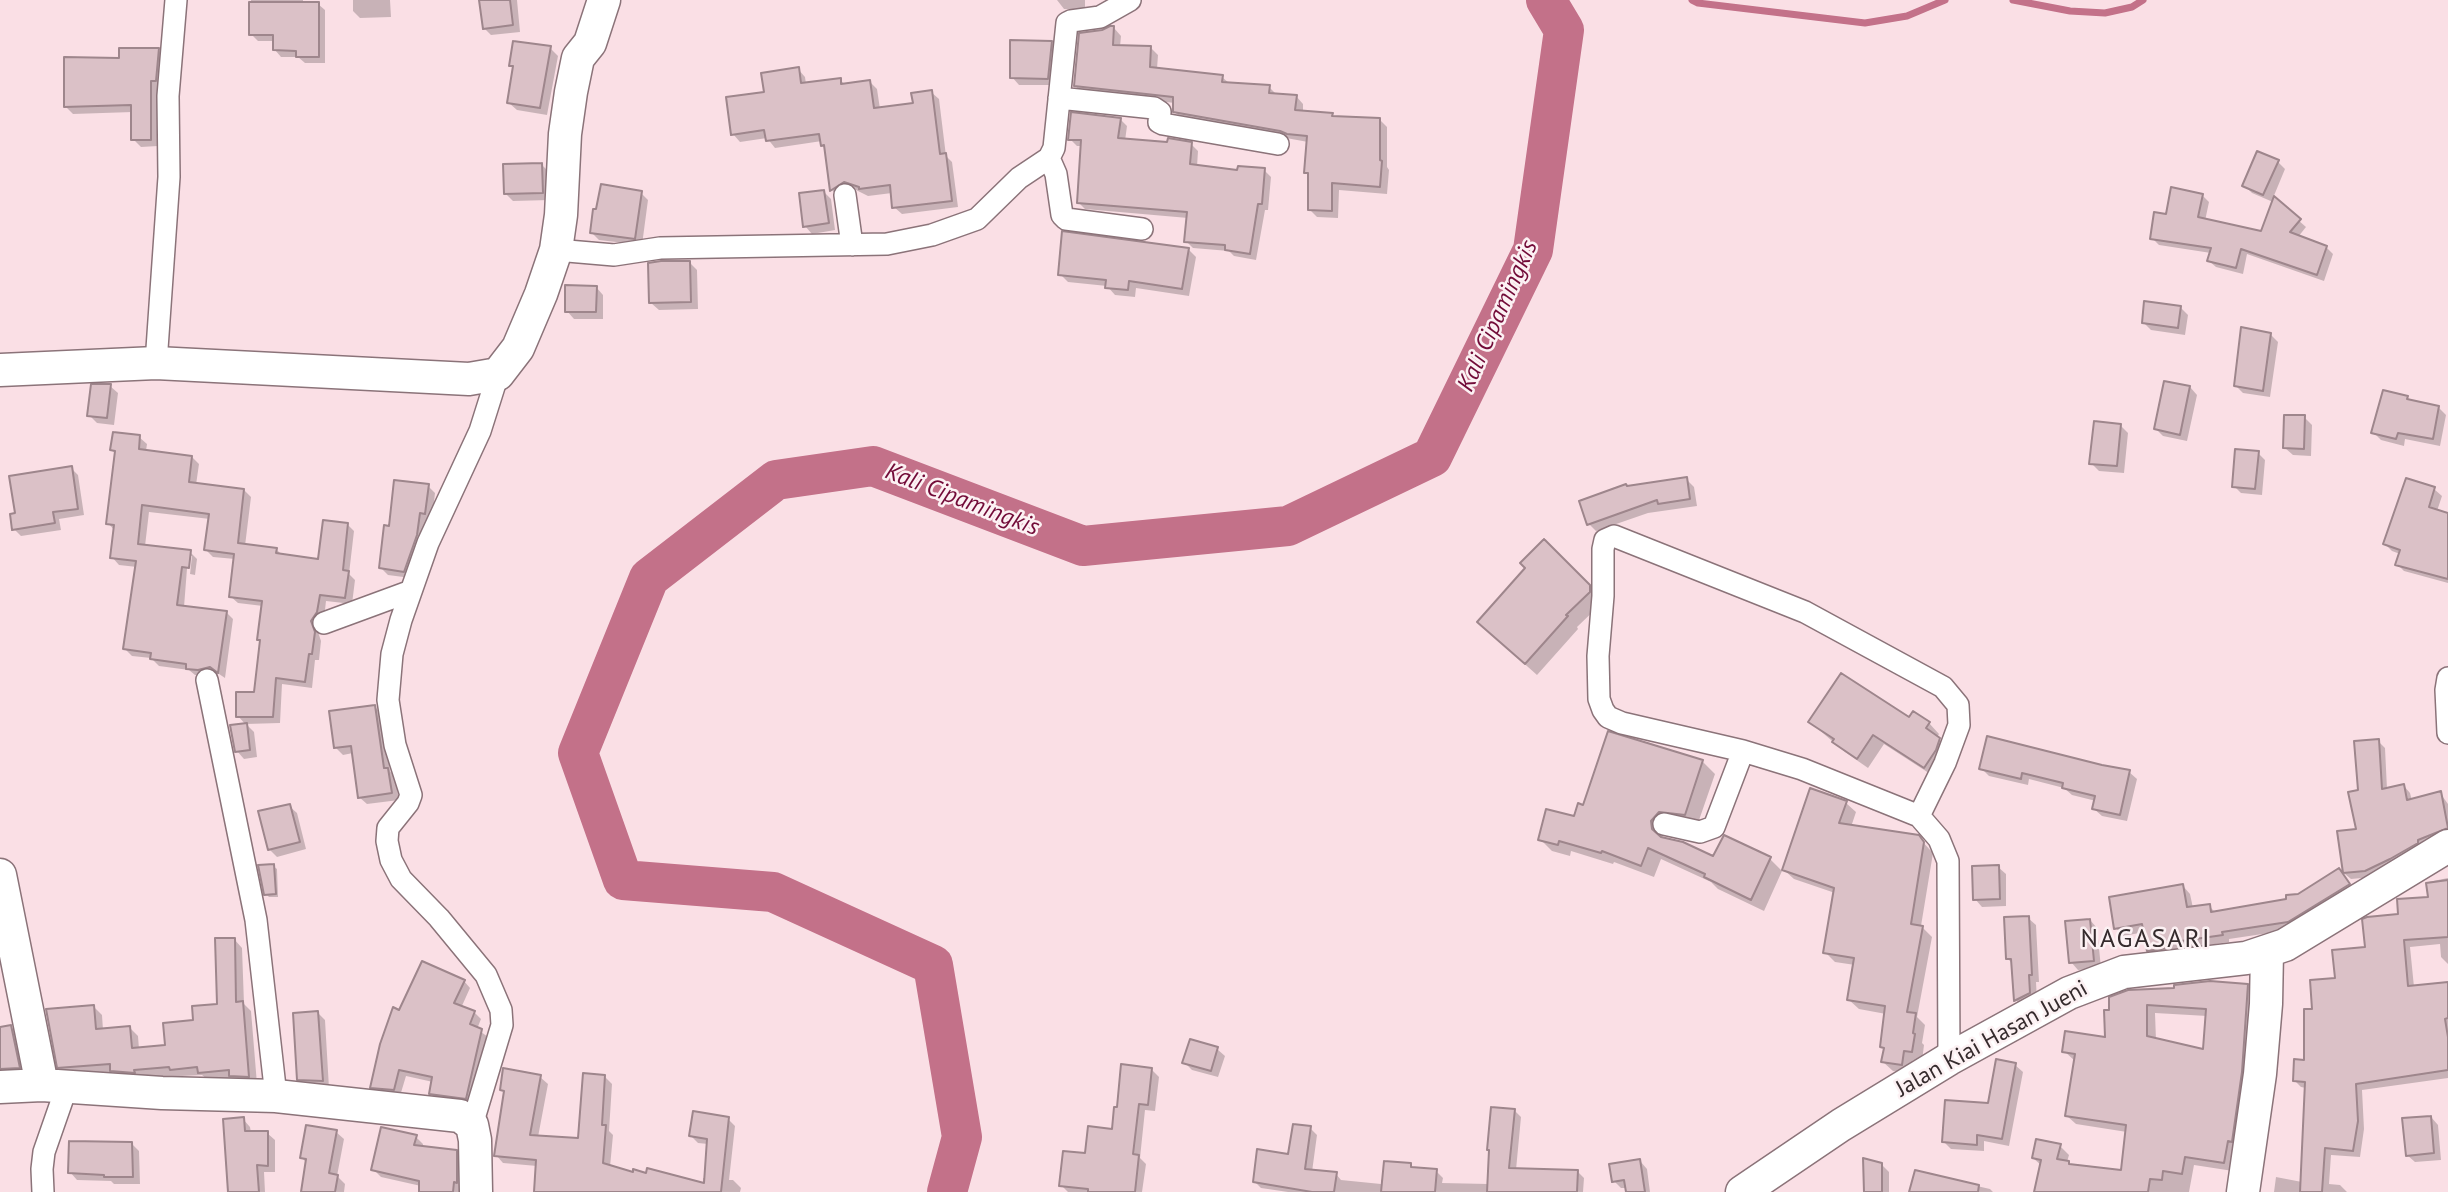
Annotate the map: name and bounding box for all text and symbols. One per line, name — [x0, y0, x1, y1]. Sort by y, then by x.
water label: Kali Cipamingkis — [1452, 236, 1544, 396]
water label: Kali Cipamingkis — [881, 457, 1043, 543]
district label: NAGASARI — [2081, 924, 2211, 956]
street label: Jalan Kiai Hasan Jueni — [1891, 975, 2093, 1103]

